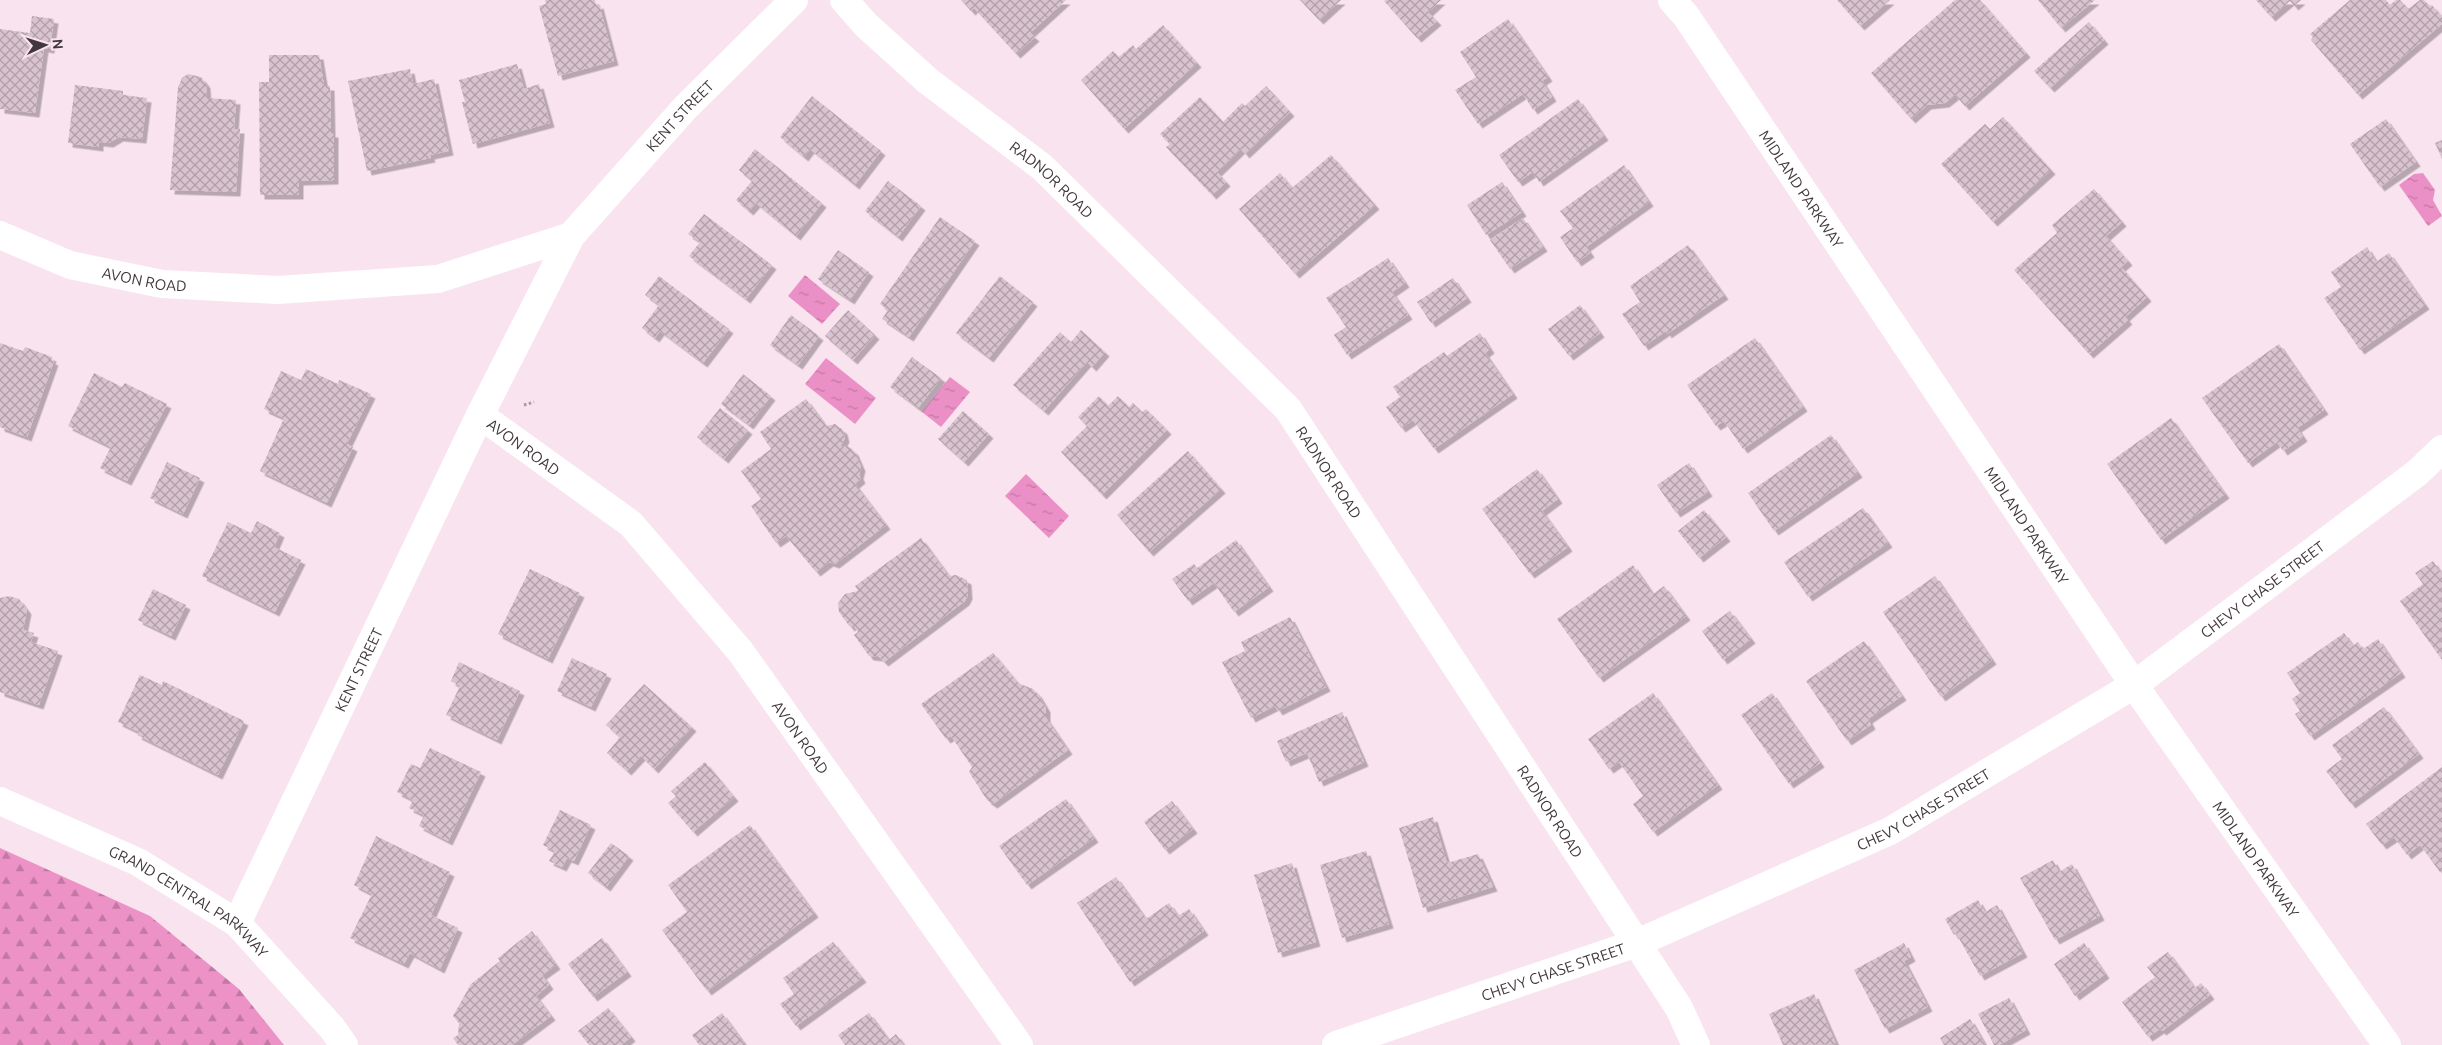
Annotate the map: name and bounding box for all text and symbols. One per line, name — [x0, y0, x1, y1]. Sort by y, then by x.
north arrow — [20, 20, 70, 70]
text: N — [50, 38, 66, 50]
street label: KENT STREET — [642, 76, 717, 155]
street label: MIDLAND PARKWAY — [1756, 127, 1847, 251]
street label: RADNOR ROAD — [1007, 137, 1097, 221]
street label: AVON ROAD — [101, 263, 187, 294]
street label: AVON ROAD — [484, 415, 563, 478]
street label: RADNOR ROAD — [1293, 423, 1365, 521]
street label: MIDLAND PARKWAY — [1982, 463, 2073, 587]
street label: CHEVY CHASE STREET — [2197, 537, 2328, 641]
street label: KENT STREET — [331, 624, 386, 714]
street label: AVON ROAD — [769, 697, 833, 777]
street label: RADNOR ROAD — [1514, 762, 1587, 860]
street label: CHEVY CHASE STREET — [1854, 764, 1993, 853]
street label: MIDLAND PARKWAY — [2210, 798, 2303, 920]
street label: GRAND CENTRAL PARKWAY — [107, 842, 272, 960]
street label: CHEVY CHASE STREET — [1479, 939, 1627, 1004]

